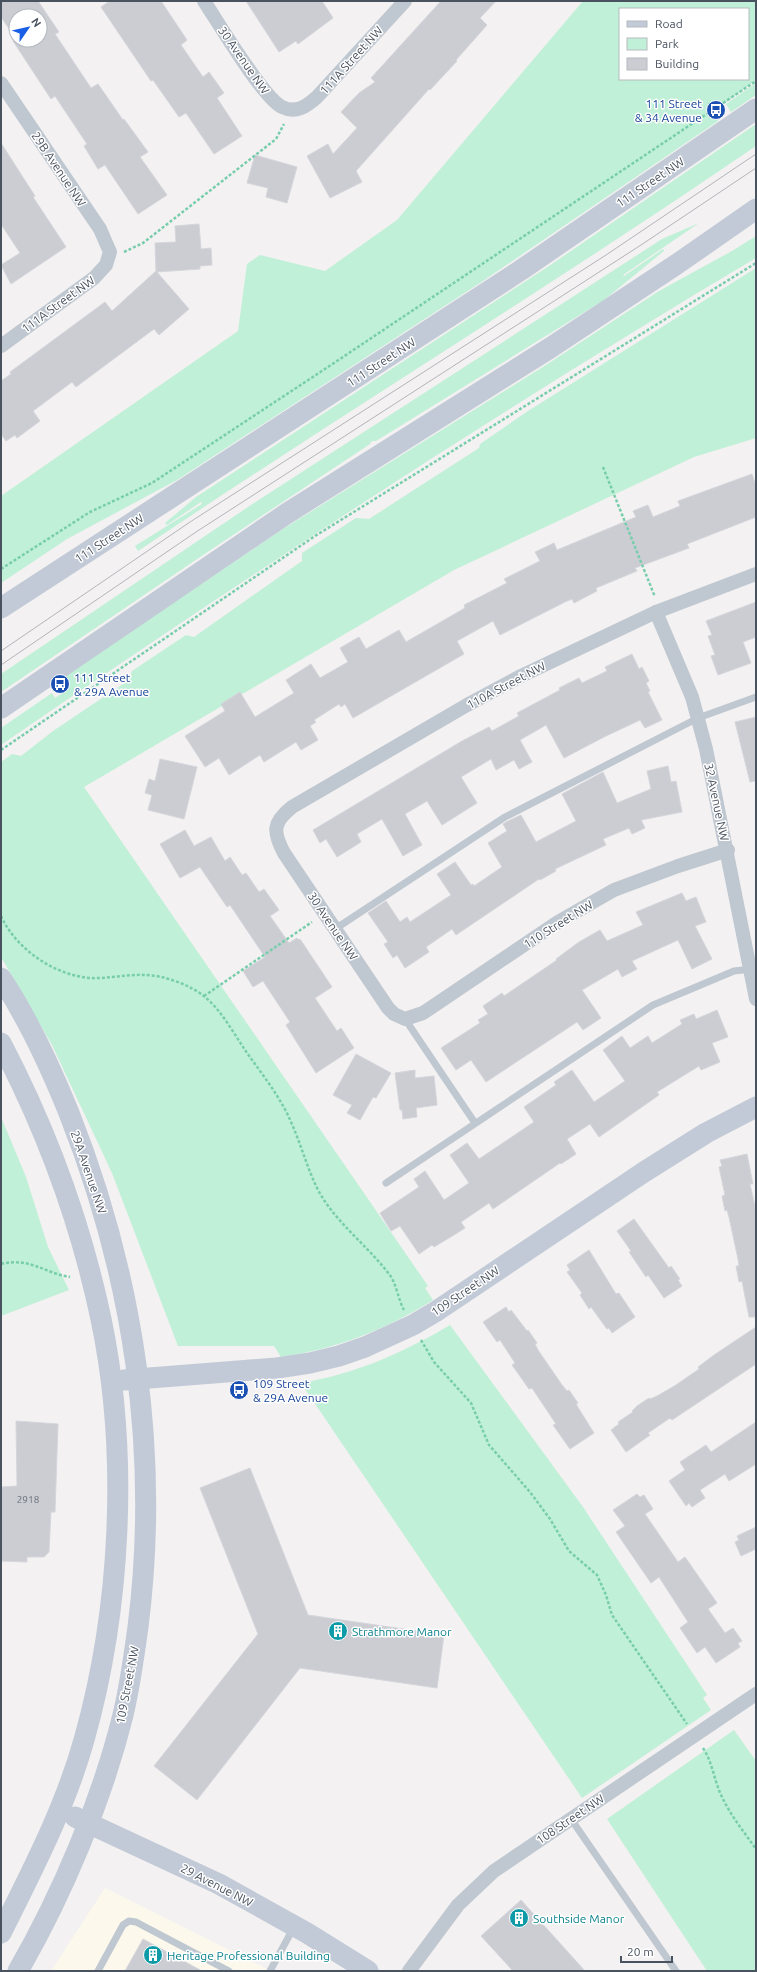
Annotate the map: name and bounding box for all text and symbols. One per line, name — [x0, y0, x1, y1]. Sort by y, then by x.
north arrow — [8, 8, 48, 48]
legend — [619, 8, 749, 80]
text: N — [29, 16, 44, 29]
text: Road — [655, 17, 683, 30]
street label: 111A Street NW — [317, 23, 385, 97]
street label: 30 Avenue NW — [216, 24, 272, 96]
text: Park — [655, 37, 679, 50]
text: Building — [655, 57, 699, 70]
place label: 111 Street & 34 Avenue — [635, 97, 702, 124]
bus stop icon: 111 Street & 34 Avenue — [705, 99, 727, 121]
street label: 29B Avenue NW — [29, 129, 89, 209]
street label: 111 Street NW — [614, 155, 686, 209]
street label: 111A Street NW — [19, 273, 97, 335]
street label: 111 Street NW — [344, 335, 418, 389]
street label: 111 Street NW — [72, 511, 146, 565]
street label: 110A Street NW — [465, 659, 547, 711]
place label: 111 Street & 29A Avenue — [74, 671, 149, 698]
bus stop icon: 111 Street & 29A Avenue — [49, 673, 71, 695]
street label: 32 Avenue NW — [702, 762, 732, 842]
street label: 30 Avenue NW — [305, 890, 361, 962]
street label: 110 Street NW — [521, 898, 595, 950]
street label: 29A Avenue NW — [69, 1129, 109, 1215]
street label: 109 Street NW — [429, 1264, 501, 1318]
place label: 109 Street & 29A Avenue — [253, 1377, 328, 1404]
bus stop icon: 109 Street & 29A Avenue — [228, 1379, 250, 1401]
house number: 2918 — [17, 1494, 40, 1505]
building icon: Strathmore Manor — [327, 1620, 349, 1642]
place label: Strathmore Manor — [352, 1625, 452, 1638]
street label: 109 Street NW — [113, 1645, 141, 1725]
street label: 108 Street NW — [534, 1792, 606, 1846]
street label: 29 Avenue NW — [179, 1861, 255, 1909]
building icon: Southside Manor — [508, 1907, 530, 1929]
place label: Southside Manor — [533, 1912, 625, 1925]
scale bar — [621, 1938, 672, 1964]
building icon: Heritage Professional Building — [142, 1944, 164, 1966]
text: 20 m — [627, 1945, 654, 1958]
place label: Heritage Professional Building — [167, 1949, 330, 1962]

